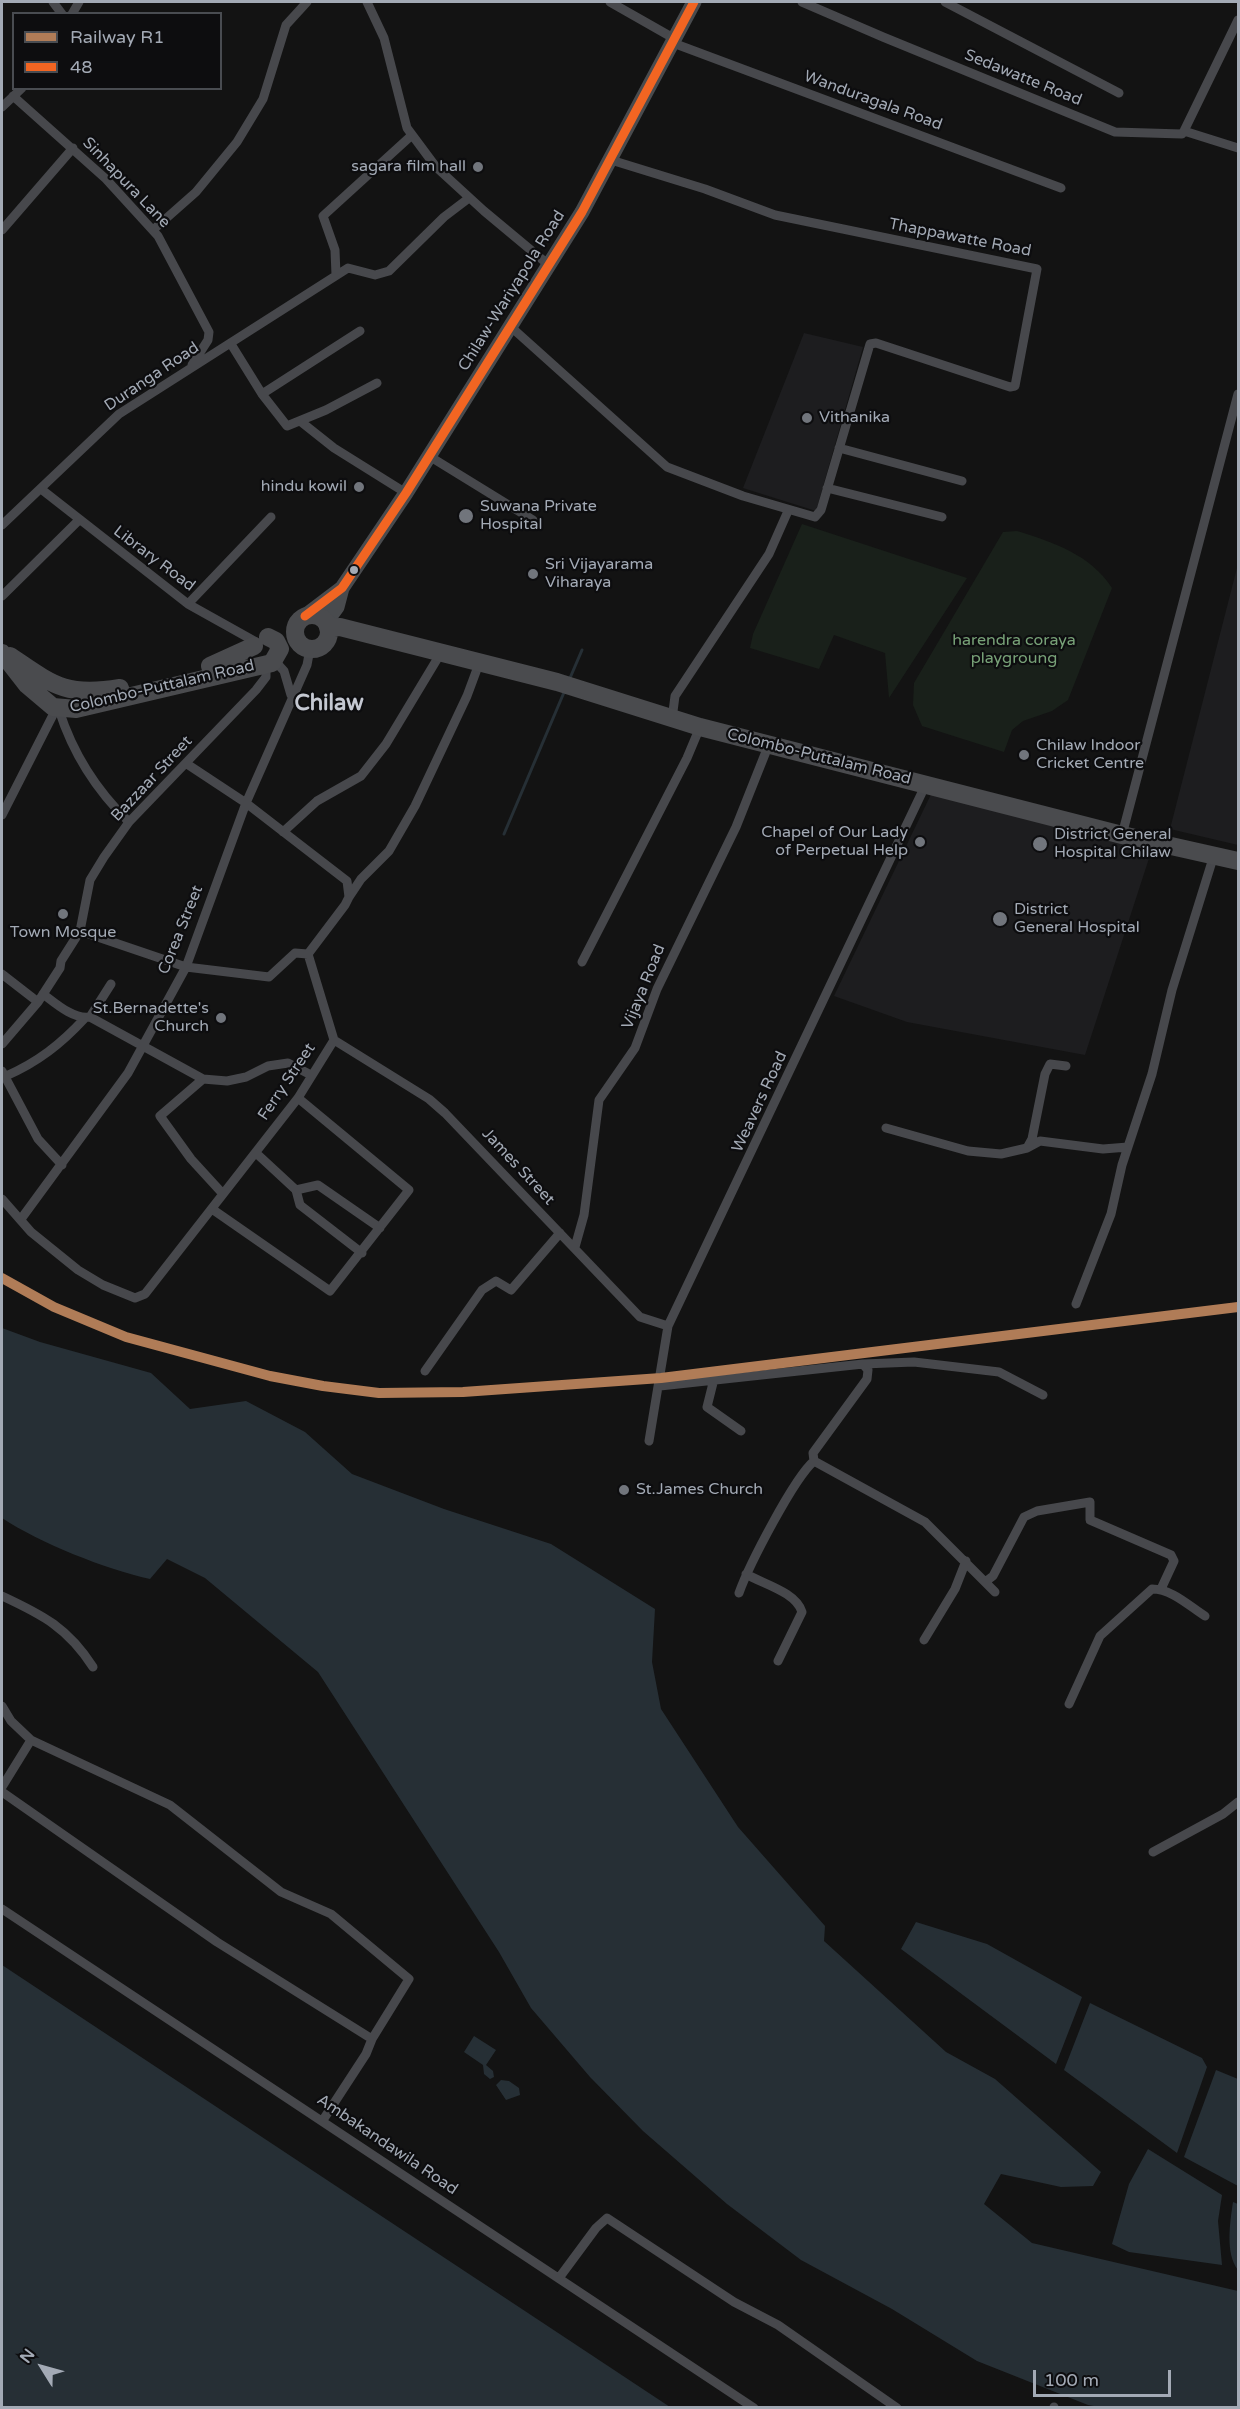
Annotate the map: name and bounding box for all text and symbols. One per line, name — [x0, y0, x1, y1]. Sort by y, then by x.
legend — [12, 12, 222, 90]
text: Railway R1 — [70, 26, 164, 48]
street label: Sedawatte Road — [962, 46, 1084, 110]
text: 48 — [70, 56, 93, 78]
street label: Wanduragala Road — [801, 67, 945, 135]
street label: Sinhapura Lane — [78, 134, 174, 232]
place label: sagara film hall — [351, 157, 466, 177]
marker: sagara film hall — [471, 160, 485, 174]
street label: Chilaw-Wariyapola Road — [455, 207, 569, 375]
street label: Thappawatte Road — [887, 215, 1033, 261]
street label: Duranga Road — [101, 338, 203, 416]
place label: Vithanika — [819, 408, 890, 428]
marker: Vithanika — [800, 411, 814, 425]
place label: hindu kowil — [261, 477, 347, 497]
marker: hindu kowil — [352, 480, 366, 494]
place label: Suwana Private Hospital — [480, 497, 597, 535]
marker: Suwana Private Hospital — [457, 507, 475, 525]
street label: Library Road — [109, 522, 199, 596]
place label: Sri Vijayarama Viharaya — [545, 555, 653, 593]
unlabelled marker — [348, 564, 360, 576]
marker: Sri Vijayarama Viharaya — [526, 567, 540, 581]
park label: harendra coraya playgroung — [952, 631, 1076, 669]
street label: Colombo-Puttalam Road — [68, 656, 256, 718]
district label: Chilaw — [294, 691, 364, 717]
street label: Colombo-Puttalam Road — [725, 725, 913, 789]
street label: Bazzaar Street — [107, 732, 197, 826]
place label: Chilaw Indoor Cricket Centre — [1036, 736, 1144, 774]
marker: Chilaw Indoor Cricket Centre — [1017, 748, 1031, 762]
place label: Chapel of Our Lady of Perpetual Help — [761, 823, 908, 861]
place label: District General Hospital Chilaw — [1054, 825, 1172, 863]
marker: Chapel of Our Lady of Perpetual Help — [913, 835, 927, 849]
marker: District General Hospital Chilaw — [1031, 835, 1049, 853]
street label: Corea Street — [154, 883, 208, 977]
place label: District General Hospital — [1014, 900, 1140, 938]
marker: Town Mosque — [56, 907, 70, 921]
marker: District General Hospital — [991, 910, 1009, 928]
place label: Town Mosque — [10, 923, 116, 943]
street label: Vijaya Road — [618, 942, 670, 1032]
place label: St.Bernadette's Church — [93, 999, 209, 1037]
marker: St.Bernadette's Church — [214, 1011, 228, 1025]
street label: Ferry Street — [254, 1040, 320, 1124]
street label: Weavers Road — [728, 1049, 792, 1155]
street label: James Street — [478, 1125, 558, 1209]
place label: St.James Church — [636, 1480, 763, 1500]
marker: St.James Church — [617, 1483, 631, 1497]
street label: Ambakandawila Road — [313, 2091, 461, 2199]
north arrow — [12, 2337, 72, 2397]
text: N — [16, 2345, 39, 2367]
scale bar — [1036, 2358, 1174, 2396]
text: 100 m — [1044, 2369, 1099, 2391]

